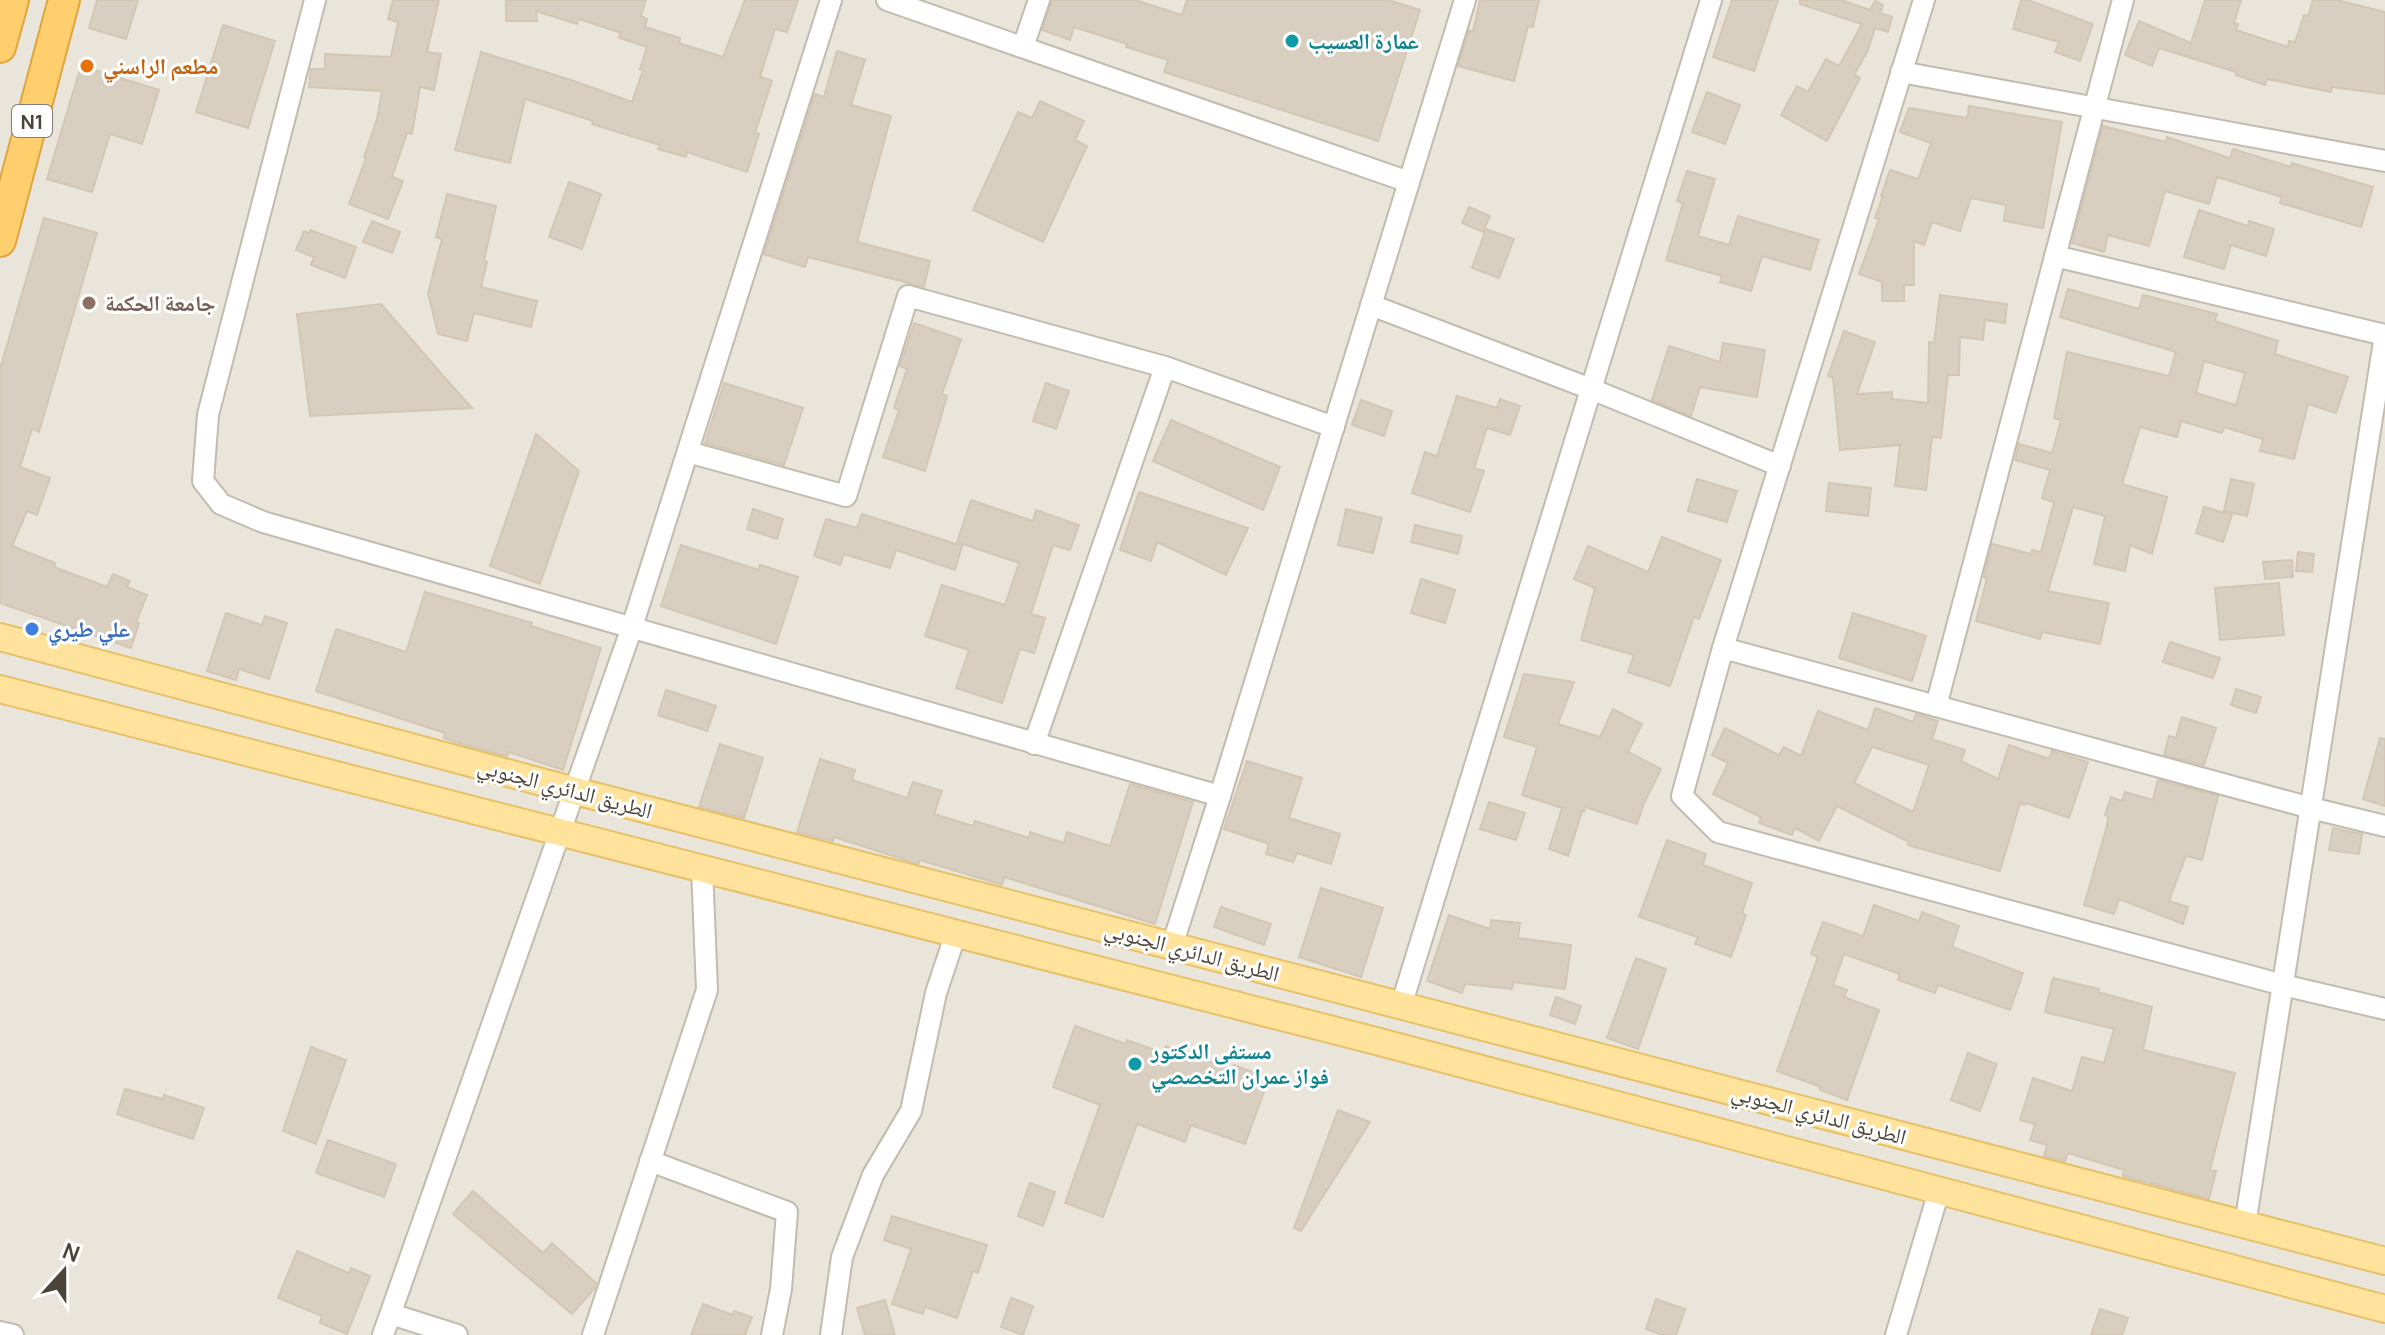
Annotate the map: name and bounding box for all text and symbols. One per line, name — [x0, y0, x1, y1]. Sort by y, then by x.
place label: عمارة العسيب — [1308, 26, 1419, 56]
marker: عمارة العسيب — [1283, 32, 1301, 50]
place label: مطعم الراسني — [103, 51, 218, 83]
marker: مطعم الراسني — [78, 57, 96, 75]
road number: N1 — [12, 105, 52, 137]
place label: جامعة الحكمة — [105, 288, 216, 318]
marker: جامعة الحكمة — [80, 294, 98, 312]
place label: علي طيري — [48, 614, 130, 646]
marker: علي طيري — [23, 620, 41, 638]
street label: الطريق الدائري الجنوبي — [474, 750, 656, 828]
street label: الطريق الدائري الجنوبي — [1101, 913, 1283, 991]
place label: مستفى الدكتور فواز عمران التخصصي — [1150, 1036, 1329, 1093]
marker: مستفى الدكتور فواز عمران التخصصي — [1126, 1055, 1144, 1073]
street label: الطريق الدائري الجنوبي — [1728, 1076, 1910, 1154]
north arrow — [24, 1231, 104, 1311]
text: N — [58, 1235, 84, 1269]

